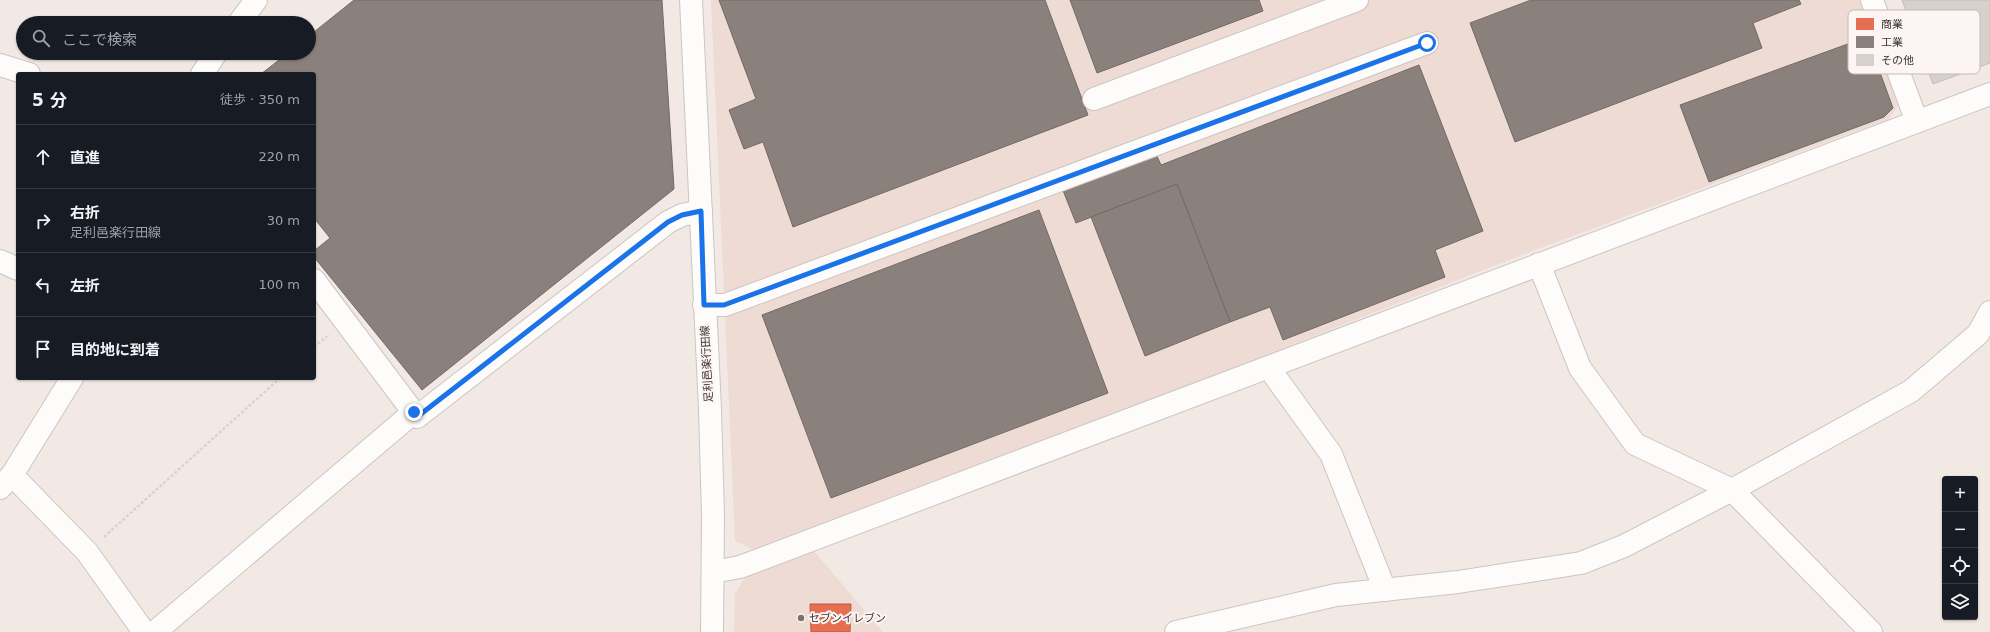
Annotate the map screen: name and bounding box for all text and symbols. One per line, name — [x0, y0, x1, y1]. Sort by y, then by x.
legend — [1848, 10, 1980, 74]
search box — [16, 16, 316, 60]
text: 商業 — [1881, 18, 1903, 31]
icon: search — [30, 27, 52, 49]
text: ここで検索 — [62, 31, 137, 49]
route start — [1418, 34, 1436, 52]
text: 工業 — [1881, 36, 1903, 49]
text: その他 — [1881, 54, 1914, 67]
text: 5 分 — [32, 90, 67, 110]
text: 徒歩 · 350 m — [220, 92, 300, 107]
icon: ahead — [32, 146, 54, 168]
text: 直進 — [70, 149, 100, 167]
text: 220 m — [258, 149, 300, 164]
text: 右折 — [70, 204, 100, 222]
icon: right — [32, 210, 54, 232]
text: 30 m — [267, 213, 300, 228]
text: 足利邑楽行田線 — [70, 225, 161, 240]
icon: left — [32, 274, 54, 296]
text: 左折 — [70, 277, 100, 295]
text: 100 m — [258, 277, 300, 292]
street label: 足利邑楽行田線 — [698, 325, 716, 403]
icon: arrive — [32, 338, 54, 360]
text: 目的地に到着 — [70, 341, 160, 359]
route end — [405, 403, 423, 421]
map controls — [1942, 476, 1978, 620]
button: + — [1942, 476, 1978, 512]
button: − — [1942, 512, 1978, 548]
button: locate — [1942, 548, 1978, 584]
button: layers — [1942, 584, 1978, 620]
place label: セブンイレブン — [809, 612, 886, 625]
marker: セブンイレブン — [796, 613, 806, 623]

